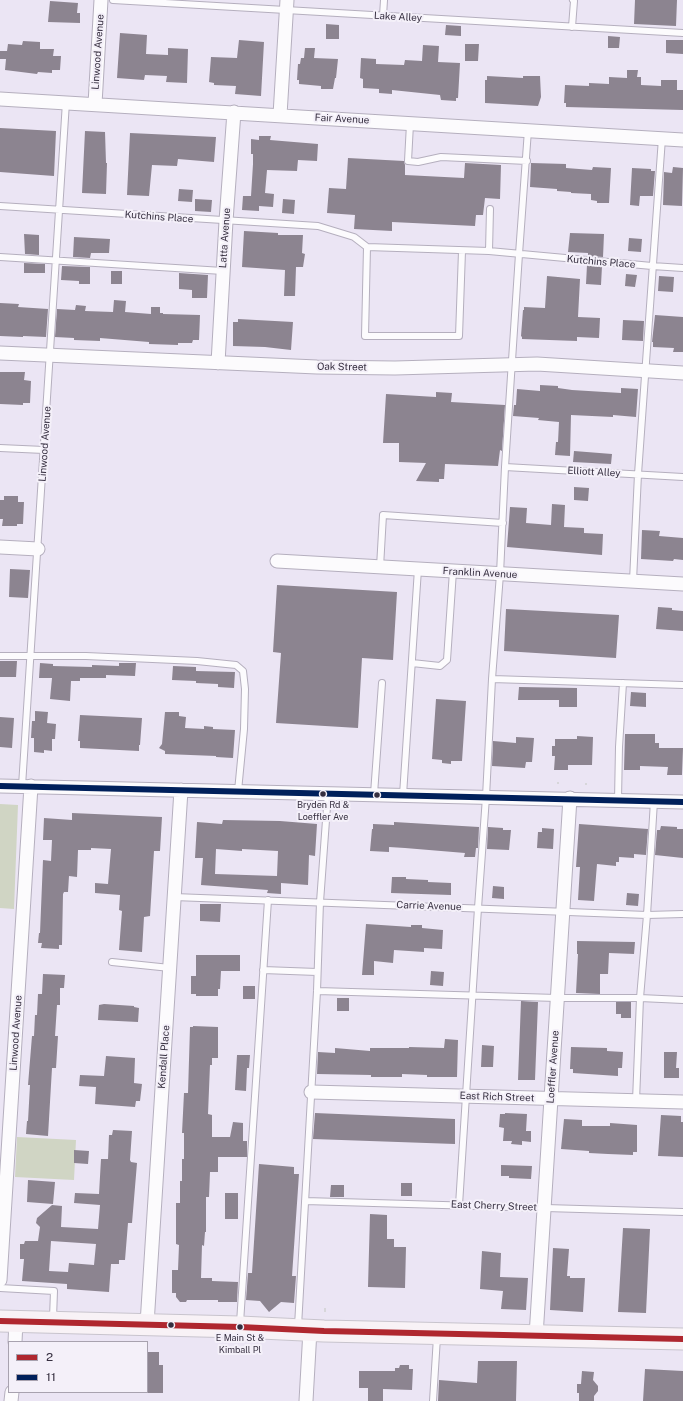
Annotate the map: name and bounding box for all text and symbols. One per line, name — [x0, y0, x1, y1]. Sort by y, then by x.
street label: Lake Alley — [374, 10, 422, 24]
street label: Linwood Avenue — [89, 14, 107, 90]
street label: Fair Avenue — [314, 112, 370, 126]
street label: Latta Avenue — [217, 207, 233, 269]
street label: Kutchins Place — [124, 209, 194, 225]
street label: Kutchins Place — [566, 253, 636, 271]
street label: Oak Street — [317, 361, 367, 373]
street label: Linwood Avenue — [36, 406, 54, 482]
street label: Elliott Alley — [567, 465, 621, 479]
street label: Franklin Avenue — [442, 565, 518, 581]
marker: Bryden Rd & Loeffler Ave — [318, 789, 328, 799]
unlabelled marker — [372, 790, 382, 800]
place label: Bryden Rd & Loeffler Ave — [297, 800, 349, 821]
street label: Carrie Avenue — [396, 899, 462, 913]
street label: Linwood Avenue — [7, 995, 25, 1071]
street label: Kendall Place — [156, 1025, 172, 1089]
street label: Loeffler Avenue — [544, 1030, 562, 1104]
street label: East Rich Street — [459, 1090, 535, 1104]
street label: East Cherry Street — [451, 1199, 537, 1213]
unlabelled marker — [166, 1320, 176, 1330]
marker: E Main St & Kimball Pl — [235, 1322, 245, 1332]
place label: E Main St & Kimball Pl — [216, 1333, 264, 1354]
legend — [8, 1341, 148, 1393]
text: 2 — [46, 1350, 53, 1364]
text: 11 — [46, 1370, 56, 1384]

